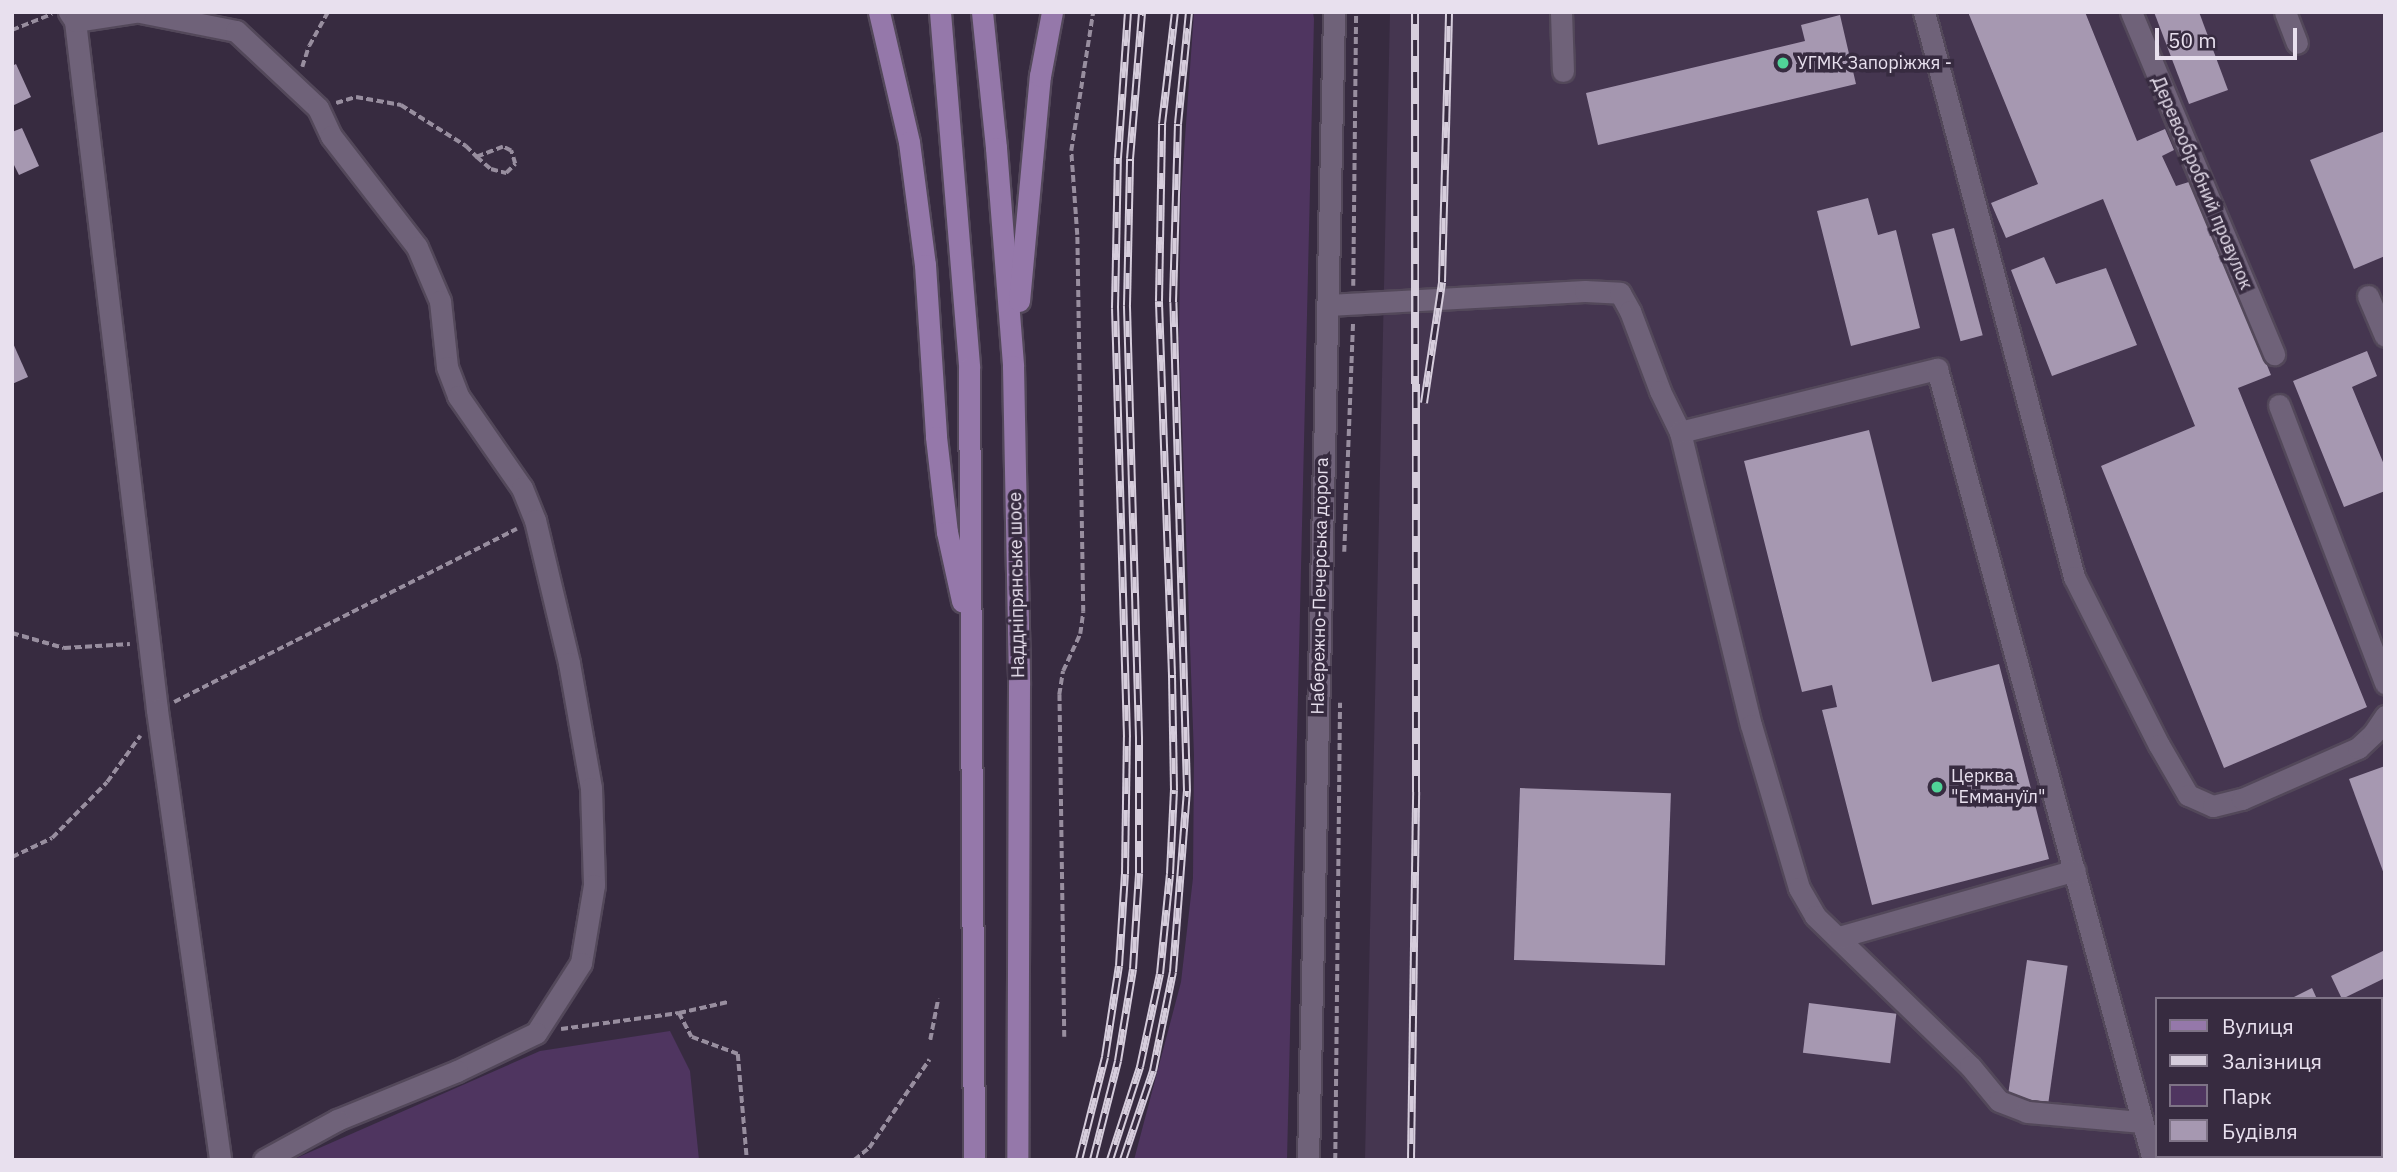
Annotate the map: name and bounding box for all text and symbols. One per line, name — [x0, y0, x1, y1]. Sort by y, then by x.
scale bar — [2159, 14, 2301, 58]
text: 50 m — [2168, 26, 2217, 54]
place label: УГМК Запоріжжя - — [1797, 52, 1952, 74]
marker: УГМК Запоріжжя - — [1775, 55, 1791, 71]
street label: Деревообробний провулок — [2147, 73, 2257, 293]
street label: Набережно-Печерська дорога — [1307, 457, 1333, 715]
street label: Наддніпрянське шосе — [1005, 492, 1029, 678]
place label: Церква "Еммануїл" — [1951, 766, 2045, 808]
marker: Церква "Еммануїл" — [1929, 779, 1945, 795]
legend — [2156, 997, 2383, 1158]
text: Вулиця — [2222, 1012, 2294, 1040]
text: Залізниця — [2222, 1047, 2322, 1075]
text: Парк — [2222, 1082, 2272, 1110]
text: Будівля — [2222, 1117, 2298, 1145]

